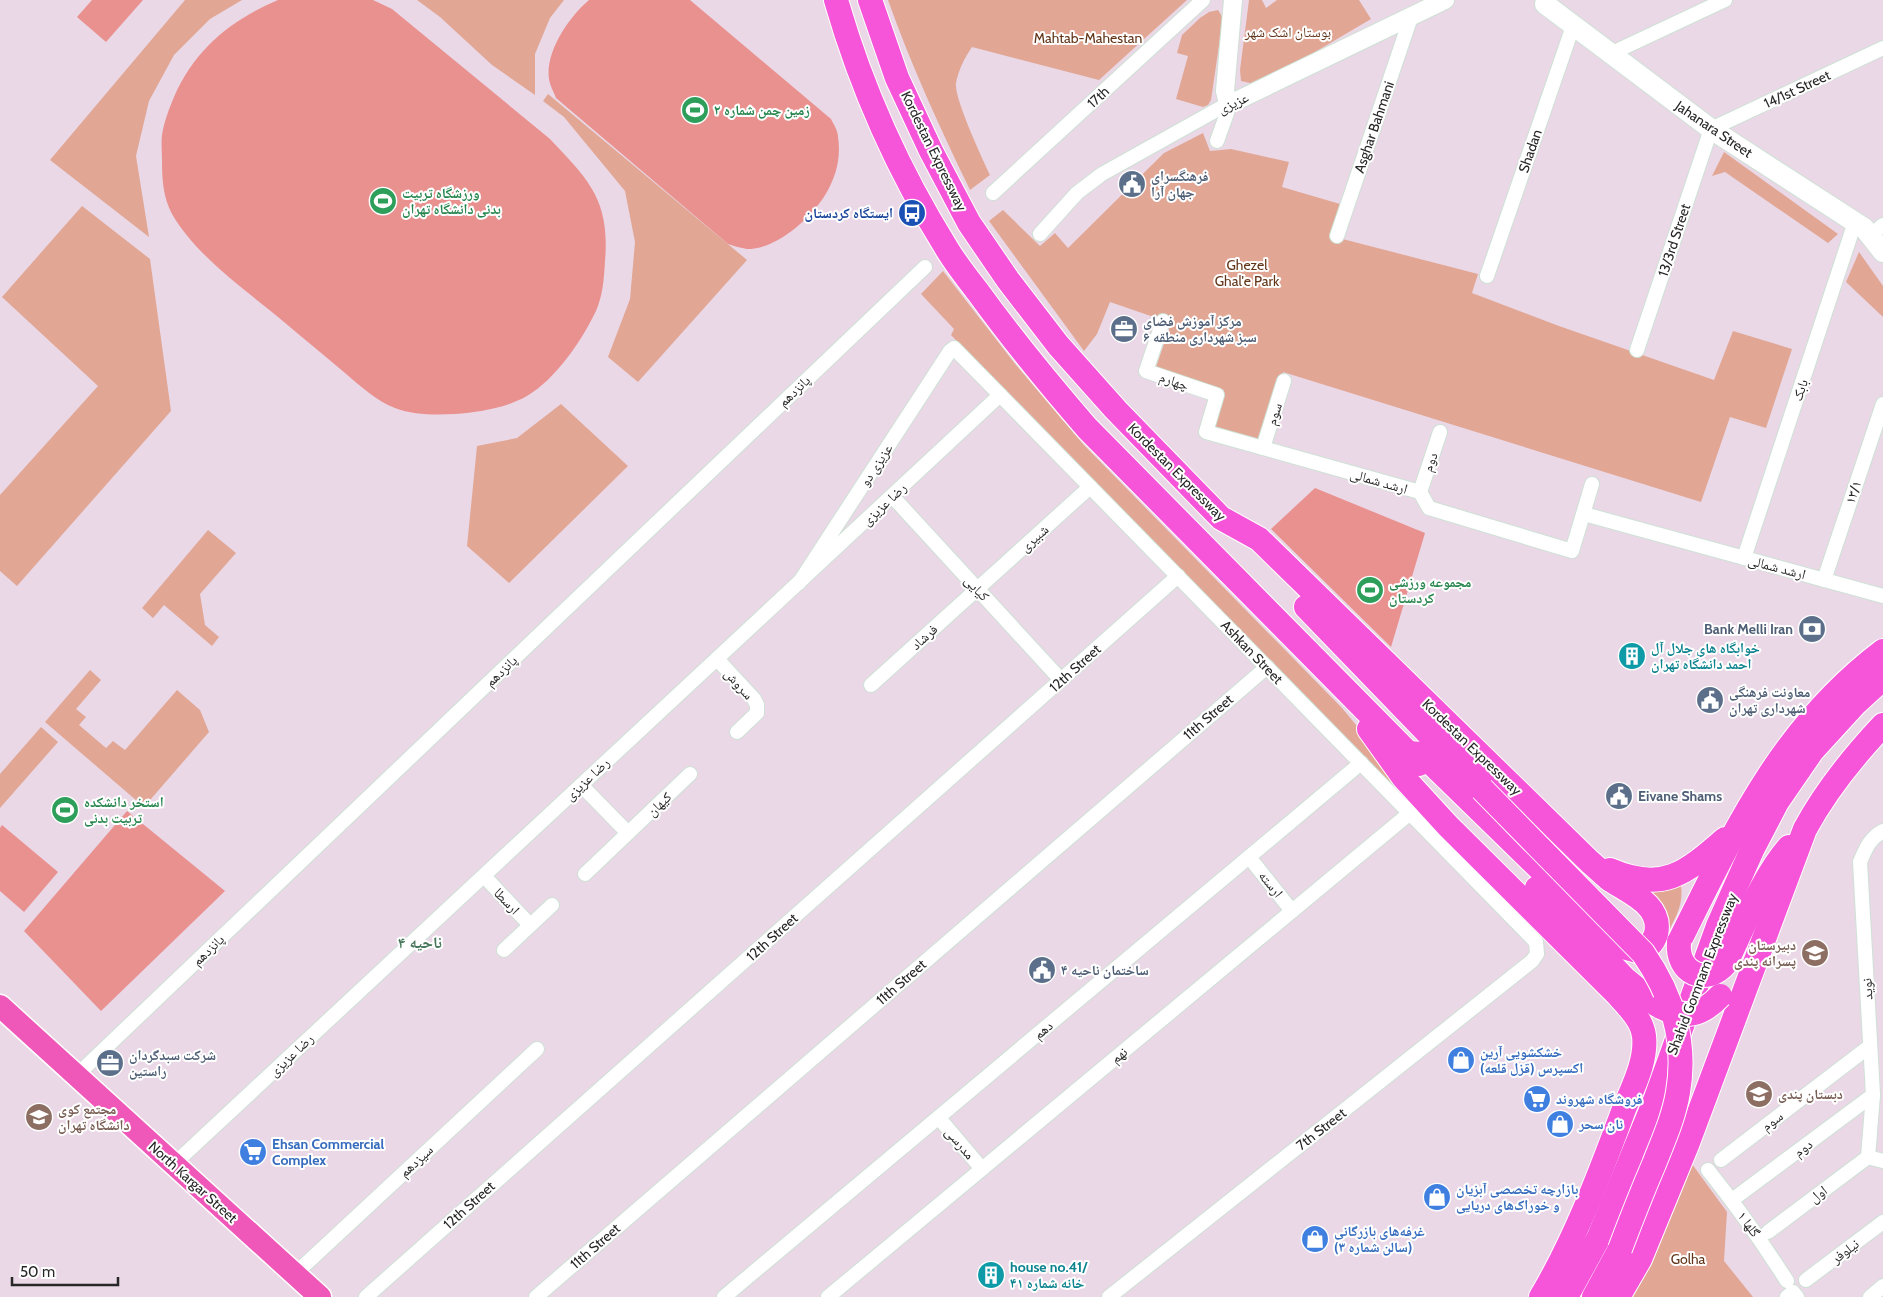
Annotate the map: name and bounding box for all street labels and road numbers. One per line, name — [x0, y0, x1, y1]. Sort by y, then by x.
street label: 14/1st Street — [1761, 66, 1833, 112]
street label: Asghar Bahmani — [1350, 79, 1398, 175]
street label: 17th — [1083, 82, 1113, 112]
street label: Kordestan Expressway — [897, 88, 971, 214]
street label: عزیزی — [1215, 88, 1251, 118]
street label: Jahanara Street — [1671, 96, 1756, 162]
street label: Shadan — [1514, 127, 1546, 175]
street label: 13/3rd Street — [1654, 201, 1694, 279]
street label: چهارم — [1157, 368, 1191, 395]
street label: پانزدهم — [774, 371, 815, 411]
street label: بابک — [1788, 377, 1812, 403]
street label: سوم — [1262, 401, 1287, 428]
street label: Kordestan Expressway — [1124, 419, 1230, 525]
street label: عزیزی دو — [856, 440, 896, 490]
street label: دوم — [1418, 450, 1443, 474]
street label: ارشد شمالی — [1348, 464, 1410, 498]
street label: ۱۳/۱ — [1841, 478, 1865, 506]
street label: رضا عزیزی — [858, 479, 910, 529]
street label: شبیری — [1016, 520, 1052, 556]
street label: ارشد شمالی — [1746, 551, 1808, 583]
street label: کیایی — [961, 571, 994, 605]
street label: Ashkan Street — [1217, 616, 1287, 688]
street label: فرشاد — [907, 620, 941, 654]
street label: 12th Street — [1045, 640, 1105, 696]
street label: پانزدهم — [481, 651, 522, 691]
street label: سروش — [720, 665, 758, 703]
street label: 11th Street — [1179, 690, 1237, 744]
street label: Kordestan Expressway — [1419, 695, 1525, 799]
street label: رضا عزیزی — [561, 754, 613, 804]
street label: کیهان — [643, 788, 675, 820]
street label: ارسته — [1255, 867, 1287, 901]
street label: ارسطا — [490, 884, 524, 918]
street label: Shahid Gomnam Expressway — [1663, 891, 1741, 1057]
street label: 12th Street — [742, 909, 802, 965]
street label: پانزدهم — [188, 930, 229, 970]
street label: 11th Street — [872, 955, 930, 1009]
street label: نوید — [1857, 977, 1877, 1000]
street label: دهم — [1029, 1016, 1057, 1044]
street label: رضا عزیزی — [265, 1030, 317, 1080]
street label: نهم — [1107, 1043, 1132, 1068]
street label: 7th Street — [1292, 1104, 1350, 1154]
street label: سوم — [1758, 1107, 1787, 1136]
street label: مدرسی — [941, 1123, 979, 1163]
street label: دوم — [1790, 1135, 1817, 1162]
street label: North Kargar Street — [145, 1137, 241, 1227]
street label: سیزدهم — [395, 1141, 438, 1182]
street label: 12th Street — [439, 1177, 499, 1233]
street label: اول — [1805, 1181, 1831, 1207]
street label: گلها ۱ — [1734, 1208, 1764, 1241]
street label: 11th Street — [566, 1219, 624, 1273]
street label: نیلوفر — [1827, 1235, 1863, 1268]

